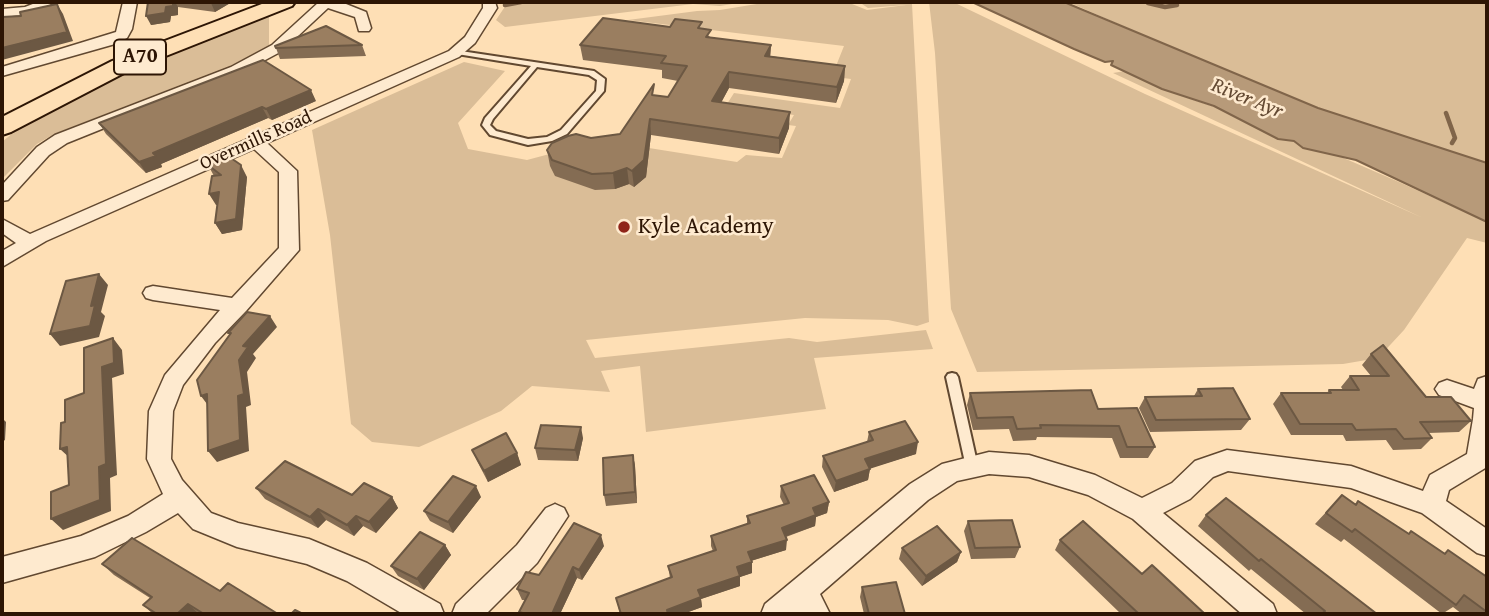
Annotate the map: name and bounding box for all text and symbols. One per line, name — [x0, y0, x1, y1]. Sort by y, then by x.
road number: A70 — [114, 40, 166, 74]
water label: River Ayr — [1207, 73, 1287, 125]
street label: Overmills Road — [196, 106, 316, 176]
place label: Kyle Academy — [638, 213, 774, 241]
marker: Kyle Academy — [616, 219, 632, 235]

